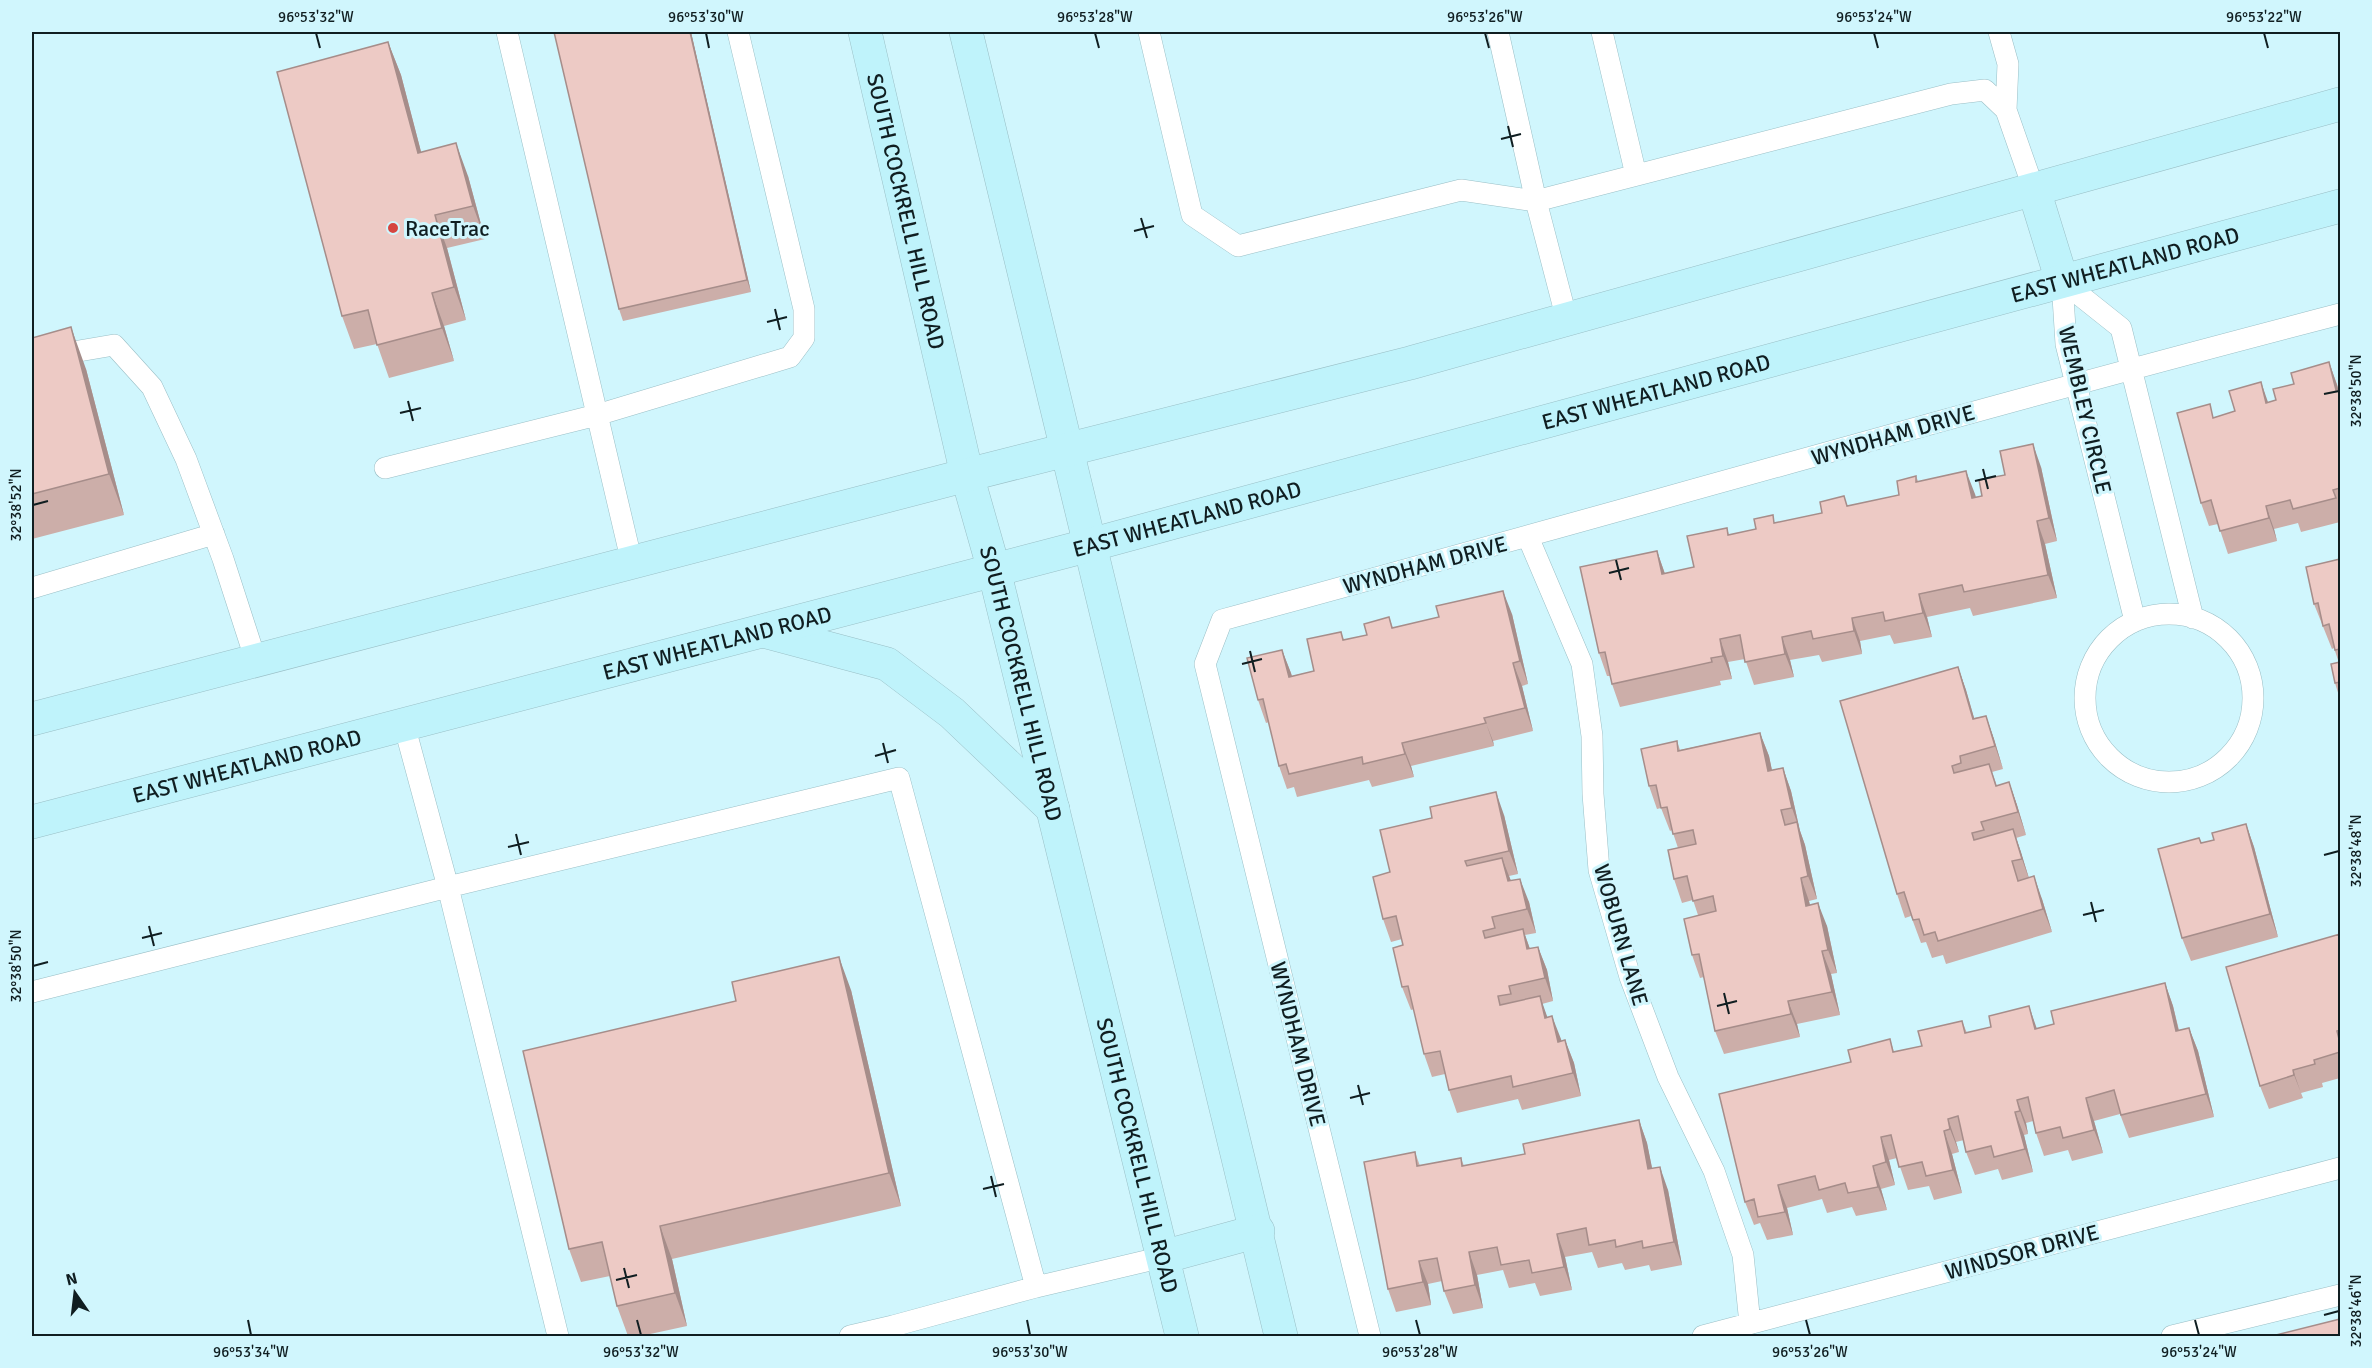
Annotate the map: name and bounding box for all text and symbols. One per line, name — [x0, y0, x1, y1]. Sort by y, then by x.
text: 96°53'32"W — [278, 8, 354, 26]
text: 96°53'30"W — [668, 8, 744, 26]
text: 96°53'28"W — [1057, 8, 1133, 26]
text: 96°53'26"W — [1447, 8, 1523, 26]
text: 96°53'24"W — [1836, 8, 1912, 26]
text: 96°53'22"W — [2226, 8, 2302, 26]
street label: SOUTH COCKRELL HILL ROAD — [861, 71, 951, 352]
place label: RaceTrac — [405, 215, 490, 242]
street label: EAST WHEATLAND ROAD — [2008, 220, 2242, 308]
marker: RaceTrac — [386, 221, 400, 235]
street label: WEMBLEY CIRCLE — [2053, 323, 2117, 497]
street label: EAST WHEATLAND ROAD — [1539, 348, 1773, 435]
text: 32°38'50"N — [2347, 354, 2365, 428]
street label: WYNDHAM DRIVE — [1808, 399, 1978, 471]
text: 32°38'52"N — [7, 468, 25, 542]
street label: EAST WHEATLAND ROAD — [1070, 475, 1304, 563]
street label: WYNDHAM DRIVE — [1340, 530, 1510, 600]
street label: SOUTH COCKRELL HILL ROAD — [974, 543, 1069, 824]
street label: EAST WHEATLAND ROAD — [599, 600, 834, 686]
street label: EAST WHEATLAND ROAD — [129, 723, 364, 809]
text: 32°38'48"N — [2347, 814, 2365, 888]
street label: WOBURN LANE — [1588, 861, 1654, 1009]
text: 32°38'50"N — [7, 929, 25, 1003]
street label: WYNDHAM DRIVE — [1264, 959, 1332, 1129]
street label: SOUTH COCKRELL HILL ROAD — [1091, 1015, 1184, 1296]
street label: WINDSOR DRIVE — [1942, 1219, 2102, 1285]
north arrow — [45, 1263, 105, 1323]
text: N — [64, 1268, 79, 1290]
text: 32°38'46"N — [2347, 1274, 2365, 1348]
text: 96°53'34"W — [213, 1343, 289, 1361]
text: 96°53'32"W — [603, 1343, 679, 1361]
text: 96°53'30"W — [992, 1343, 1068, 1361]
text: 96°53'28"W — [1382, 1343, 1458, 1361]
text: 96°53'26"W — [1772, 1343, 1848, 1361]
text: 96°53'24"W — [2161, 1343, 2237, 1361]

